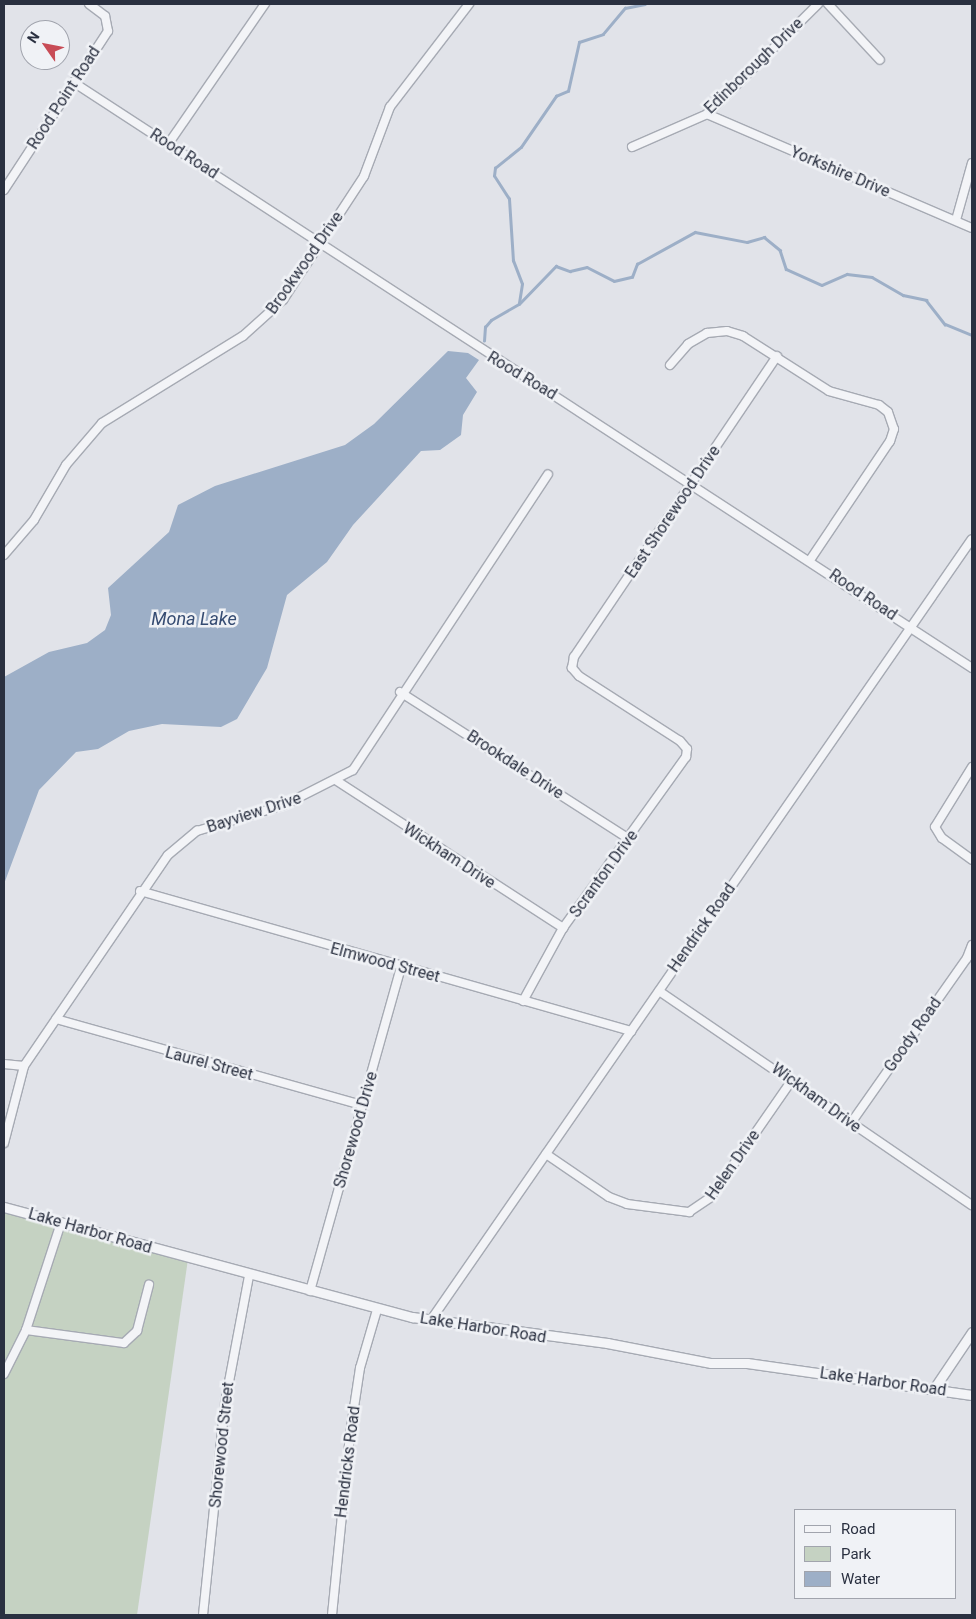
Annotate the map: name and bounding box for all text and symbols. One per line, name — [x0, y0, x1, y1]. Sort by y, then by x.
street label: Edinborough Drive — [701, 14, 807, 118]
north arrow — [20, 20, 70, 70]
text: N — [24, 29, 43, 46]
street label: Rood Point Road — [24, 43, 104, 153]
street label: Rood Road — [146, 125, 222, 183]
street label: Yorkshire Drive — [787, 142, 893, 202]
street label: Brookwood Drive — [262, 208, 348, 318]
street label: Rood Road — [484, 348, 560, 404]
street label: East Shorewood Drive — [622, 442, 724, 582]
street label: Rood Road — [825, 565, 901, 625]
water label: Mona Lake — [151, 608, 237, 630]
street label: Brookdale Drive — [463, 727, 567, 803]
street label: Bayview Drive — [204, 789, 304, 837]
street label: Wickham Drive — [399, 819, 499, 893]
street label: Scranton Drive — [566, 827, 642, 921]
street label: Hendrick Road — [664, 880, 740, 976]
street label: Elmwood Street — [328, 939, 442, 987]
street label: Goody Road — [880, 994, 946, 1076]
street label: Laurel Street — [163, 1043, 255, 1085]
street label: Wickham Drive — [767, 1059, 865, 1137]
street label: Shorewood Drive — [330, 1069, 382, 1191]
street label: Helen Drive — [702, 1126, 764, 1204]
street label: Lake Harbor Road — [26, 1204, 154, 1258]
street label: Lake Harbor Road — [419, 1309, 547, 1347]
street label: Lake Harbor Road — [819, 1364, 947, 1400]
street label: Shorewood Street — [206, 1381, 238, 1509]
street label: Hendricks Road — [332, 1405, 364, 1519]
legend — [794, 1509, 956, 1599]
text: Road — [841, 1520, 875, 1538]
text: Park — [841, 1545, 871, 1563]
text: Water — [841, 1570, 880, 1588]

